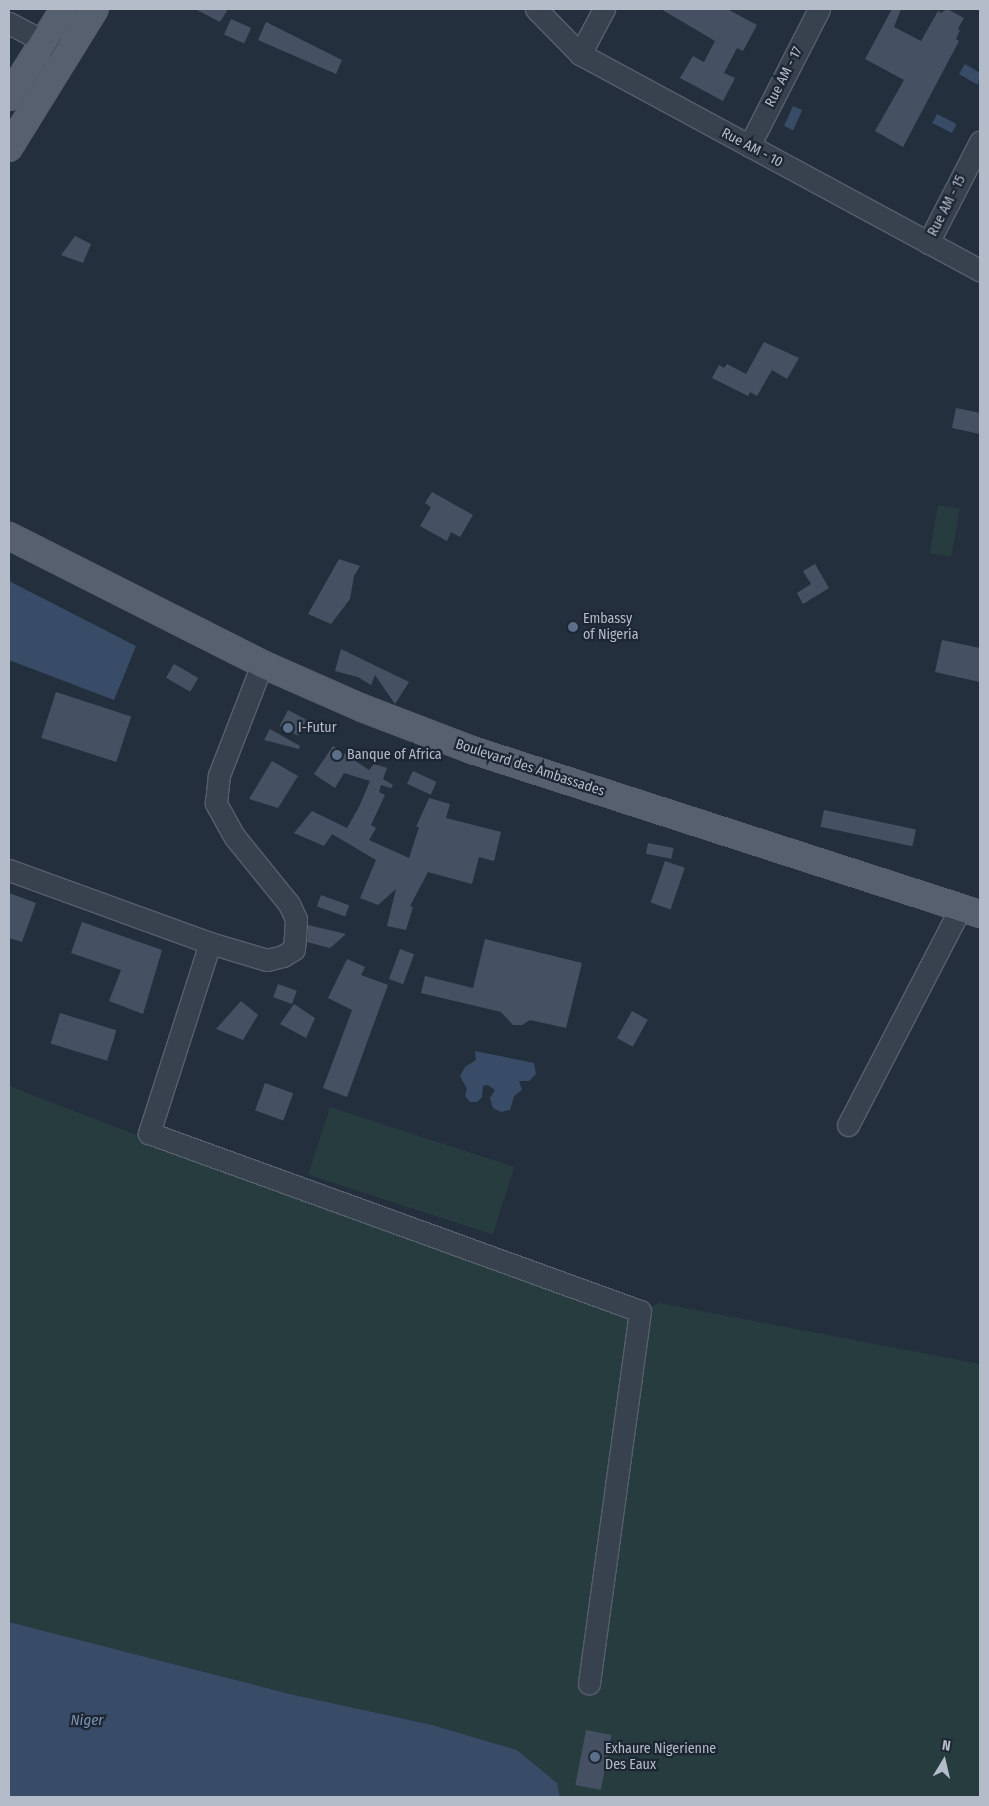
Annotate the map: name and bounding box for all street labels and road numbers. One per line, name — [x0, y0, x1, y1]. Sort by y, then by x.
street label: Rue AM - 17 — [762, 44, 806, 110]
street label: Rue AM - 10 — [718, 125, 786, 171]
street label: Rue AM - 15 — [925, 173, 969, 239]
street label: Boulevard des Ambassades — [453, 736, 607, 800]

